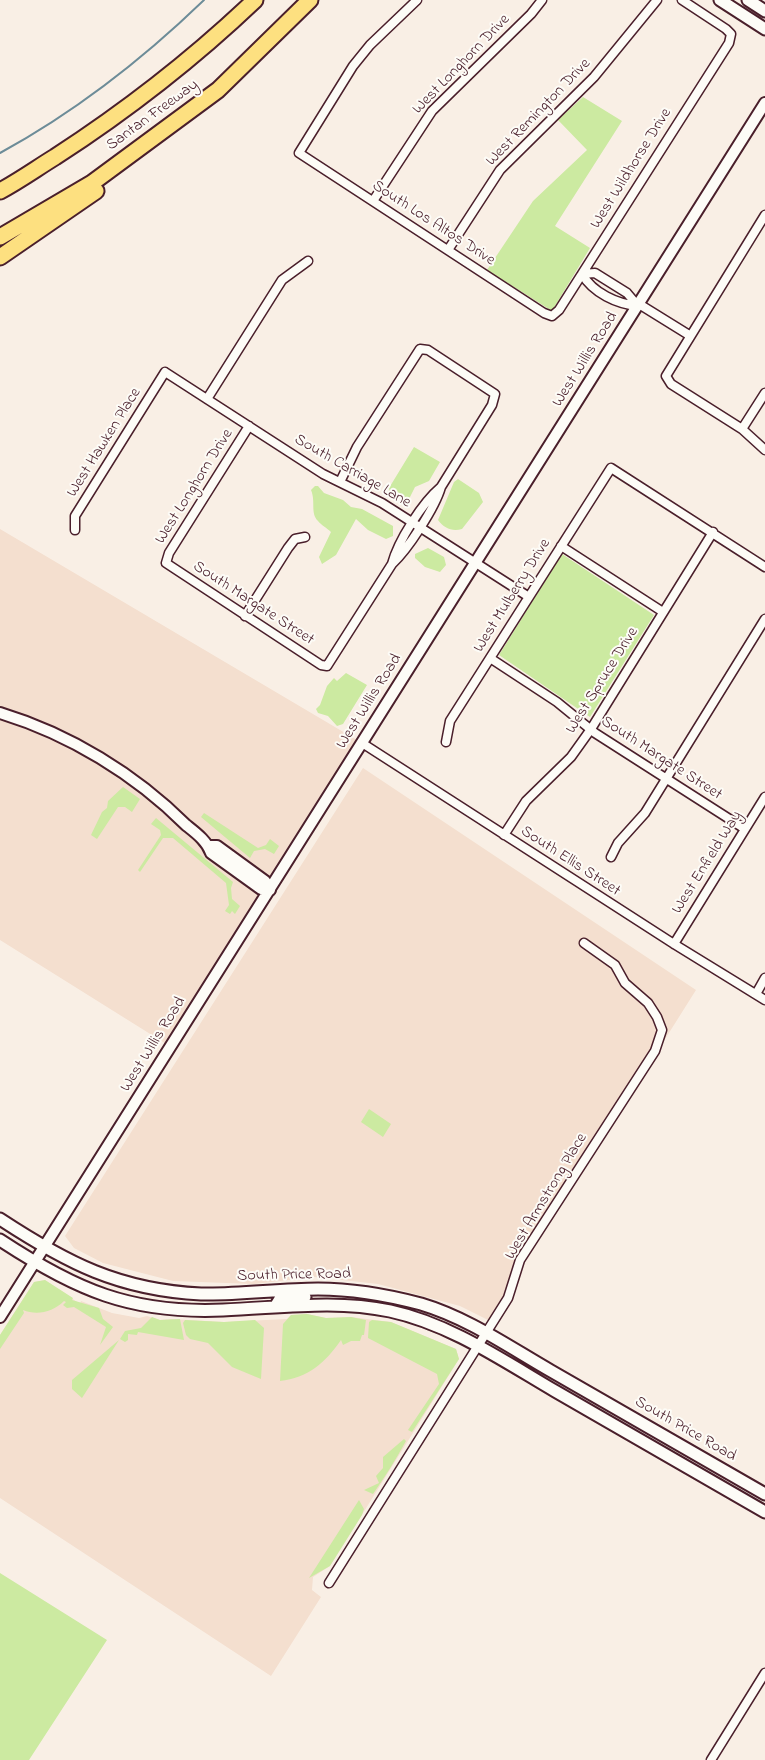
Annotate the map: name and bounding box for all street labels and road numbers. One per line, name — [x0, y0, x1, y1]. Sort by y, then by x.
street label: West Longhorn Drive — [409, 11, 515, 119]
street label: West Remington Drive — [483, 55, 595, 171]
street label: Santan Freeway — [103, 76, 203, 156]
street label: West Wildhorse Drive — [587, 105, 677, 233]
street label: South Los Altos Drive — [368, 177, 498, 271]
street label: West Willis Road — [549, 309, 623, 411]
street label: West Hawken Place — [64, 385, 146, 501]
street label: West Longhorn Drive — [152, 426, 238, 548]
street label: South Carriage Lane — [290, 431, 414, 513]
street label: West Mulberry Drive — [470, 536, 556, 656]
street label: South Margate Street — [189, 558, 317, 650]
street label: West Spruce Drive — [563, 624, 643, 738]
street label: West Willis Road — [333, 651, 407, 753]
street label: South Margate Street — [597, 713, 725, 805]
street label: West Enfield Way — [669, 808, 747, 918]
street label: South Ellis Street — [517, 823, 623, 901]
street label: West Willis Road — [117, 994, 191, 1096]
street label: West Armstrong Place — [502, 1130, 592, 1264]
street label: South Price Road — [237, 1265, 351, 1287]
street label: South Price Road — [631, 1393, 739, 1467]

